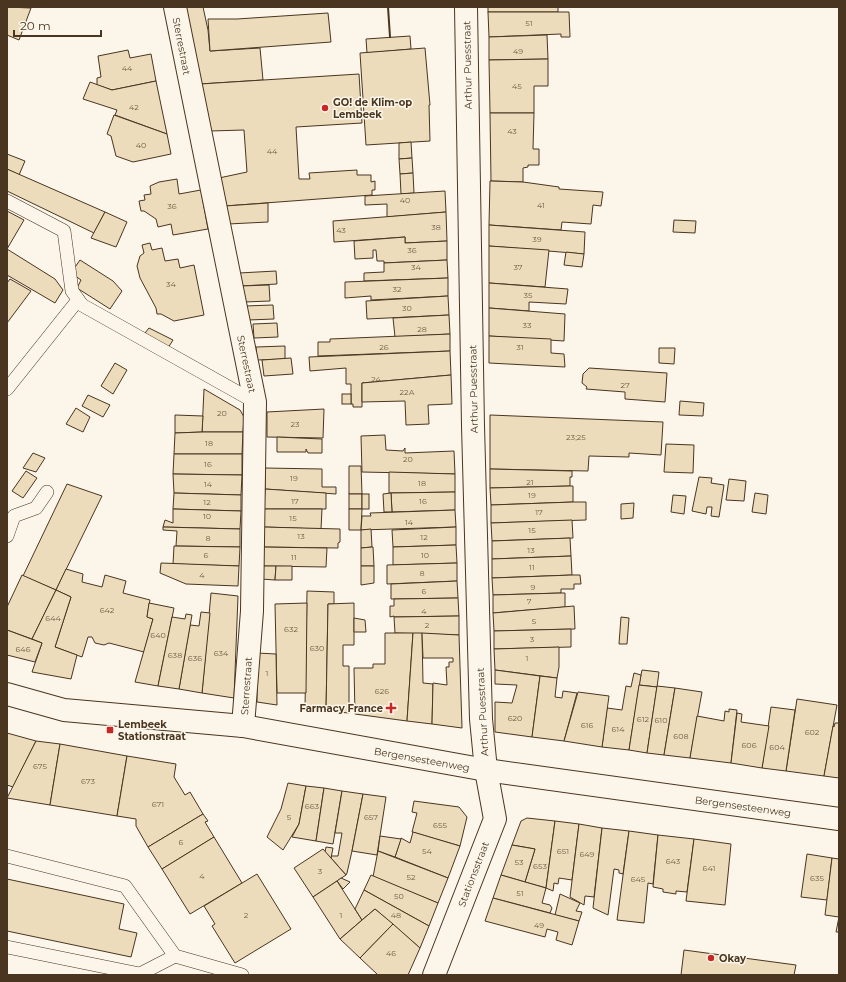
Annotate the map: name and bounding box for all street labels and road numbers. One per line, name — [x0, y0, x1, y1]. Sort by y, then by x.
street label: Sterrestraat — [170, 16, 193, 76]
street label: Arthur Puesstraat — [460, 21, 475, 109]
street label: Sterrestraat — [234, 334, 259, 394]
street label: Arthur Puesstraat — [466, 345, 481, 433]
street label: Sterrestraat — [238, 656, 255, 716]
street label: Arthur Puesstraat — [474, 667, 491, 757]
street label: Bergensesteenweg — [373, 745, 471, 774]
street label: Bergensesteenweg — [694, 793, 792, 820]
street label: Stationsstraat — [455, 840, 492, 909]

